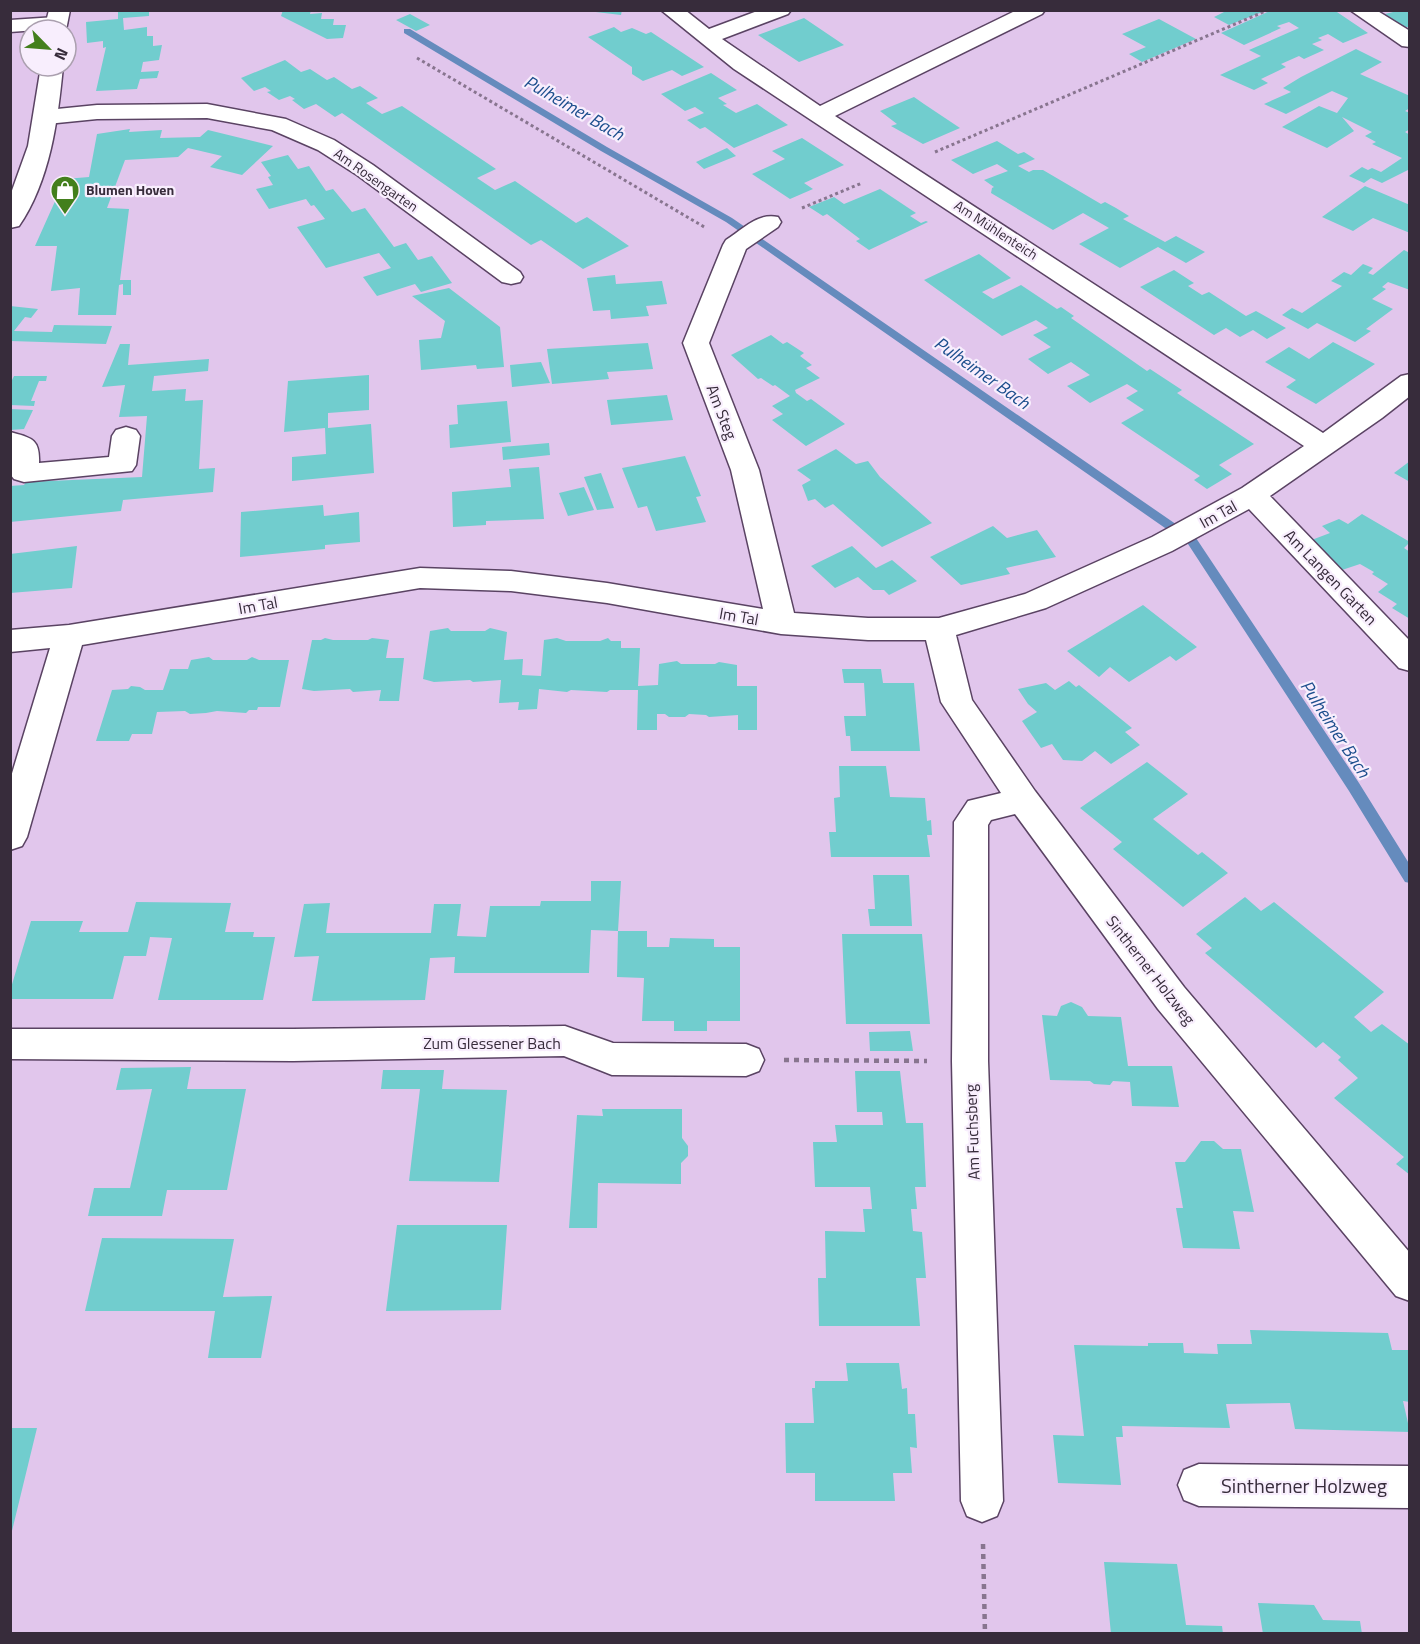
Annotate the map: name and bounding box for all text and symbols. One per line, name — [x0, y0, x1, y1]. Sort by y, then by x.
north arrow — [18, 18, 78, 78]
text: N — [48, 44, 75, 64]
water label: Pulheimer Bach — [519, 68, 630, 148]
street label: Am Rosengarten — [330, 143, 423, 216]
shop icon: Blumen Hoven — [49, 174, 81, 216]
place label: Blumen Hoven — [86, 179, 174, 200]
street label: Am Mühlenteich — [950, 195, 1042, 265]
water label: Pulheimer Bach — [929, 330, 1036, 416]
street label: Am Steg — [701, 381, 743, 443]
street label: Im Tal — [1195, 494, 1241, 534]
street label: Am Langen Garten — [1279, 524, 1383, 630]
street label: Im Tal — [236, 590, 280, 620]
street label: Im Tal — [717, 601, 761, 631]
water label: Pulheimer Bach — [1294, 675, 1378, 784]
street label: Sintherner Holzweg — [1101, 910, 1201, 1030]
street label: Zum Glessener Bach — [423, 1031, 561, 1055]
street label: Am Fuchsberg — [958, 1084, 986, 1180]
street label: Sintherner Holzweg — [1221, 1470, 1387, 1501]

